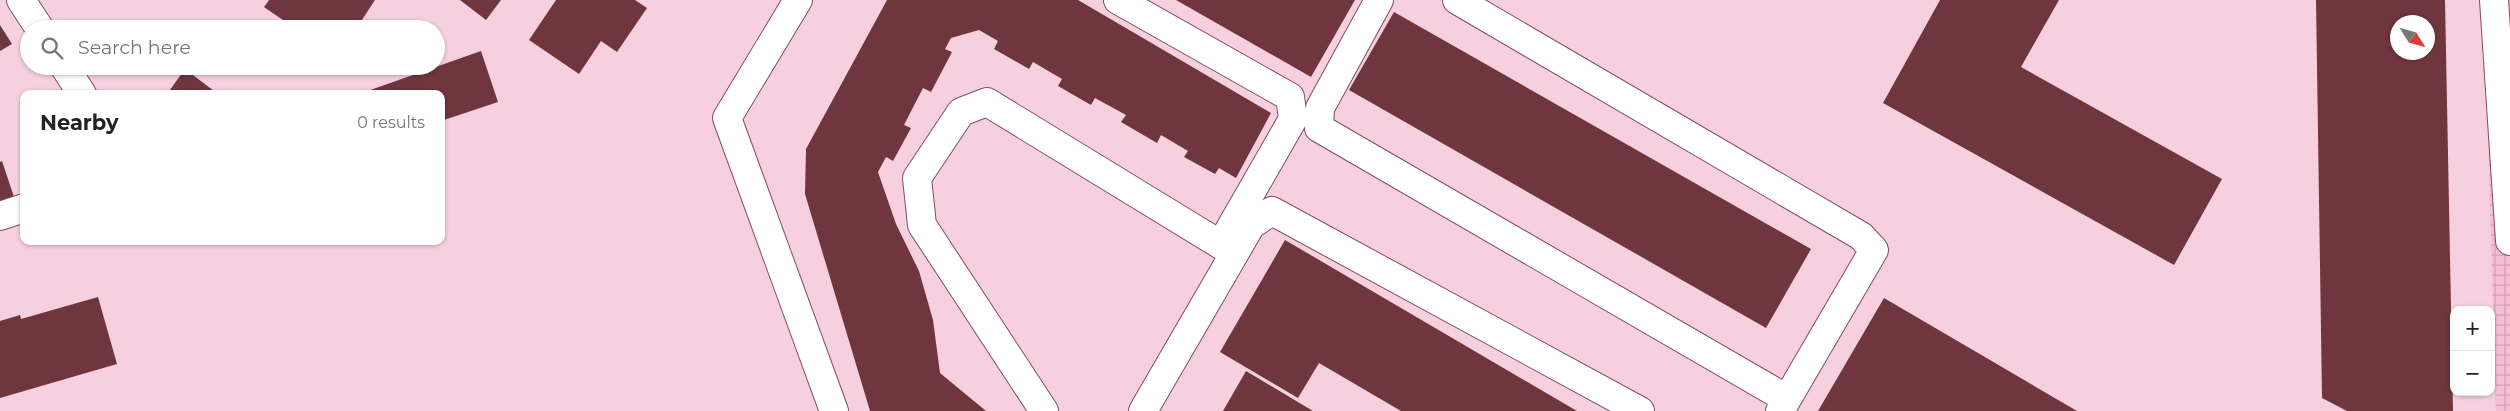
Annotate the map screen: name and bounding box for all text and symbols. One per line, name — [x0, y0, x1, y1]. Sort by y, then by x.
north arrow — [2390, 15, 2435, 60]
search box — [20, 20, 445, 75]
icon: search — [38, 34, 66, 62]
text: Search here — [78, 36, 191, 59]
text: Nearby — [40, 110, 119, 135]
text: 0 results — [357, 113, 425, 132]
map controls — [2450, 306, 2495, 396]
button: + — [2450, 306, 2495, 351]
button: − — [2450, 351, 2495, 396]

